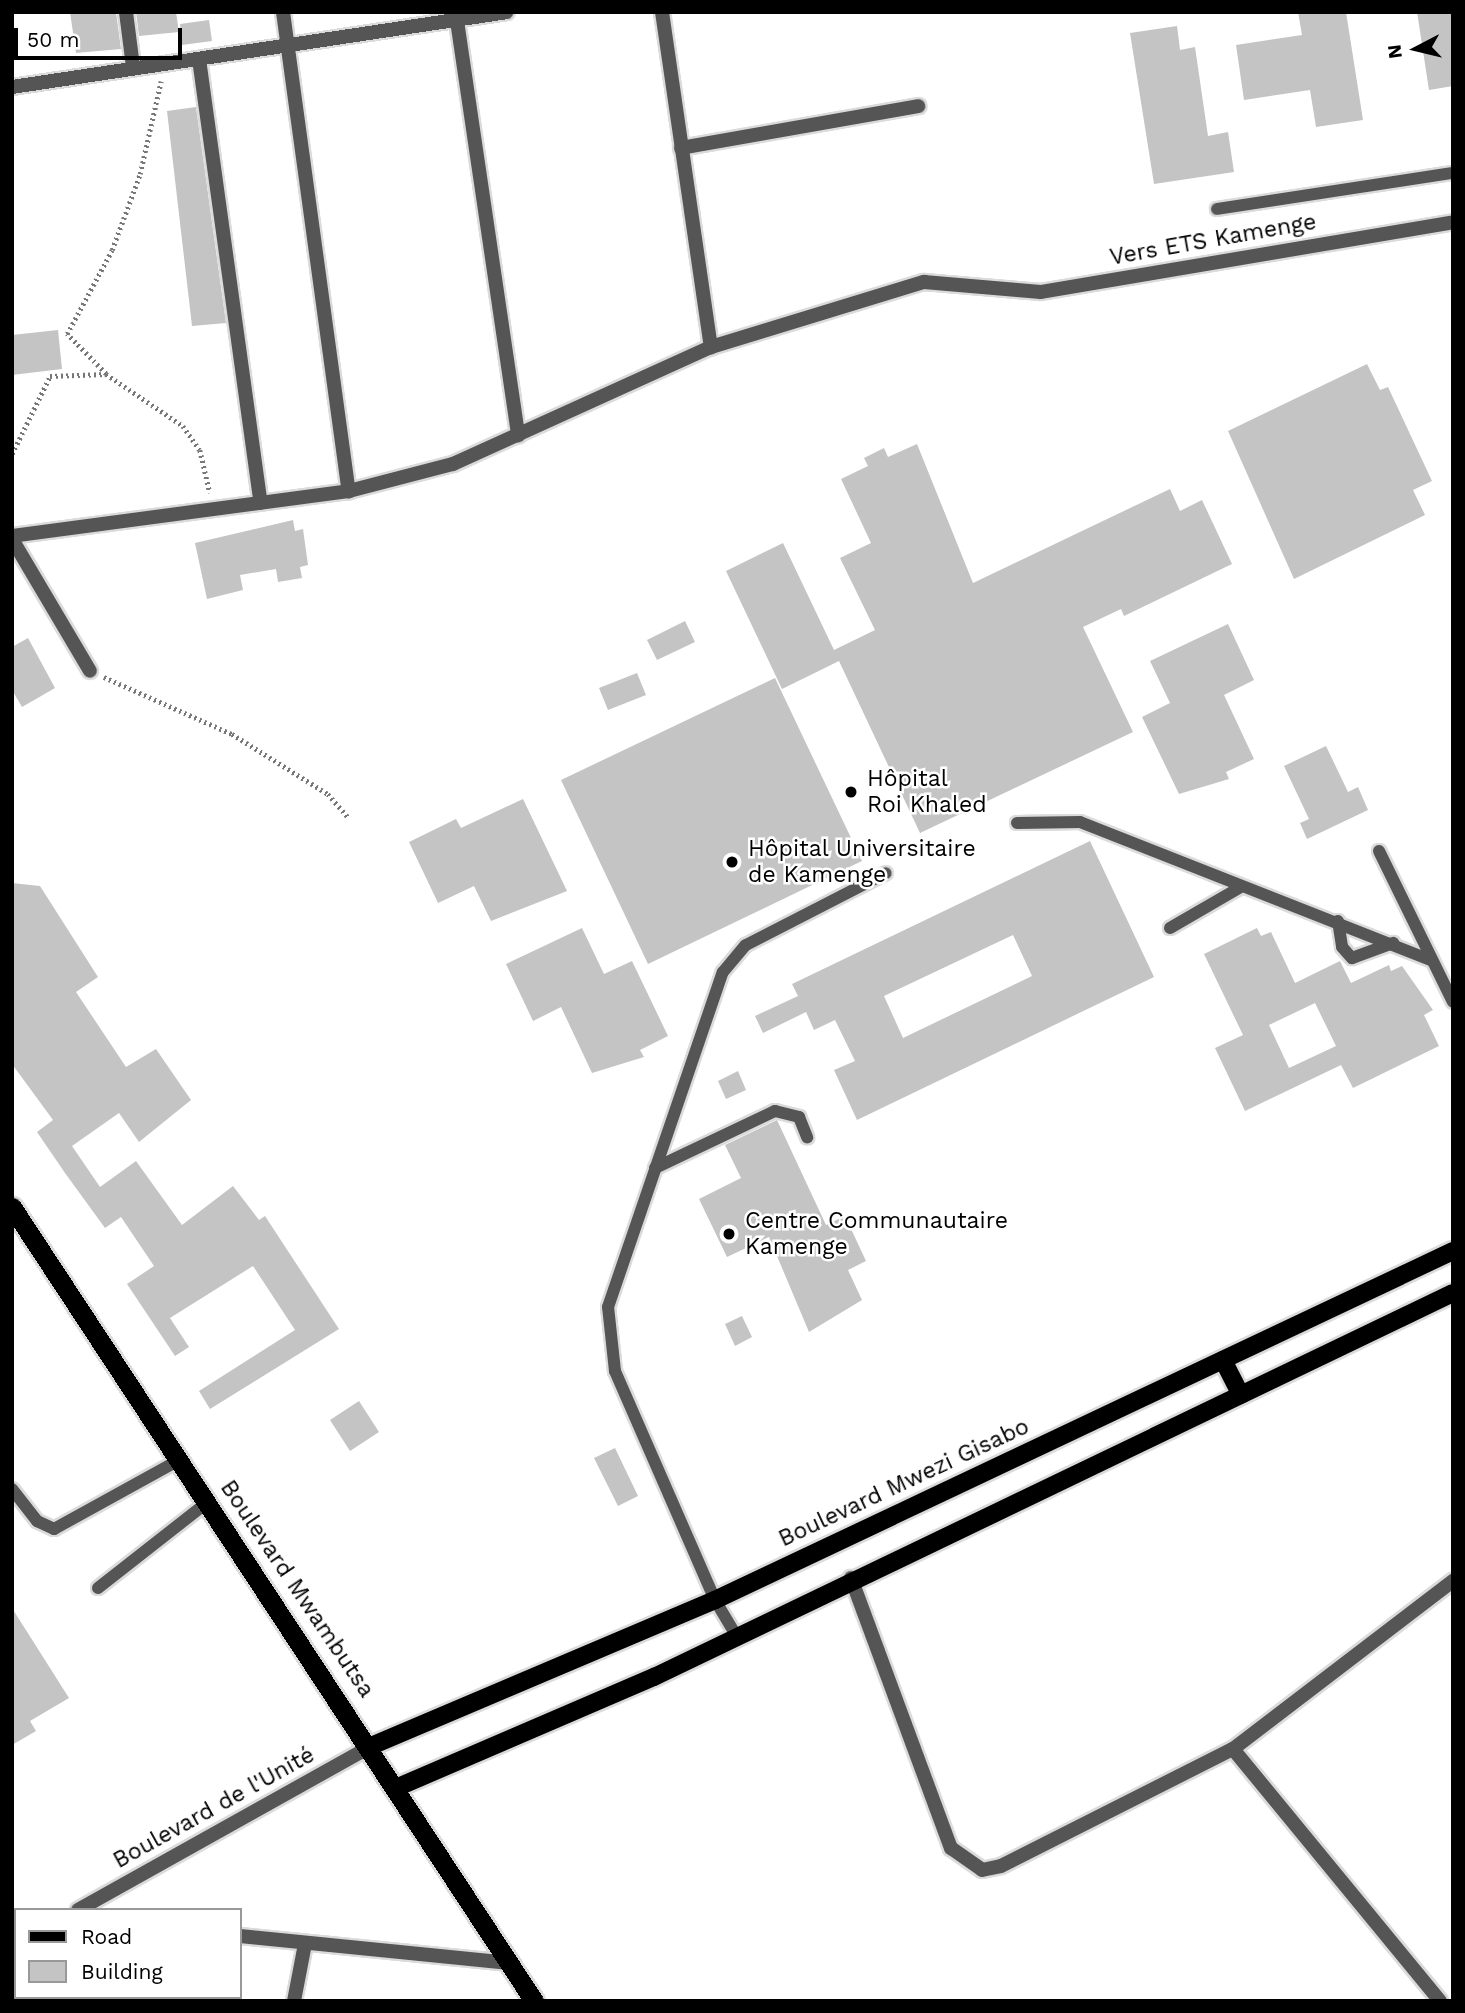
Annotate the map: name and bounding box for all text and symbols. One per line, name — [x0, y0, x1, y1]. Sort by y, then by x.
scale bar — [18, 14, 186, 58]
north arrow — [1381, 14, 1451, 84]
text: 50 m — [27, 27, 79, 52]
text: N — [1382, 43, 1407, 60]
street label: Vers ETS Kamenge — [1108, 208, 1318, 272]
place label: Hôpital Roi Khaled — [867, 765, 987, 819]
marker: Hôpital Roi Khaled — [841, 782, 861, 802]
place label: Hôpital Universitaire de Kamenge — [748, 835, 977, 889]
marker: Hôpital Universitaire de Kamenge — [722, 852, 742, 872]
place label: Centre Communautaire Kamenge — [745, 1207, 1008, 1261]
marker: Centre Communautaire Kamenge — [719, 1224, 739, 1244]
street label: Boulevard Mwezi Gisabo — [774, 1413, 1034, 1553]
street label: Boulevard Mwambutsa — [214, 1475, 380, 1703]
street label: Boulevard de l'Unité — [109, 1741, 319, 1875]
legend — [14, 1908, 242, 1999]
text: Road — [81, 1924, 132, 1949]
text: Building — [81, 1959, 163, 1984]

